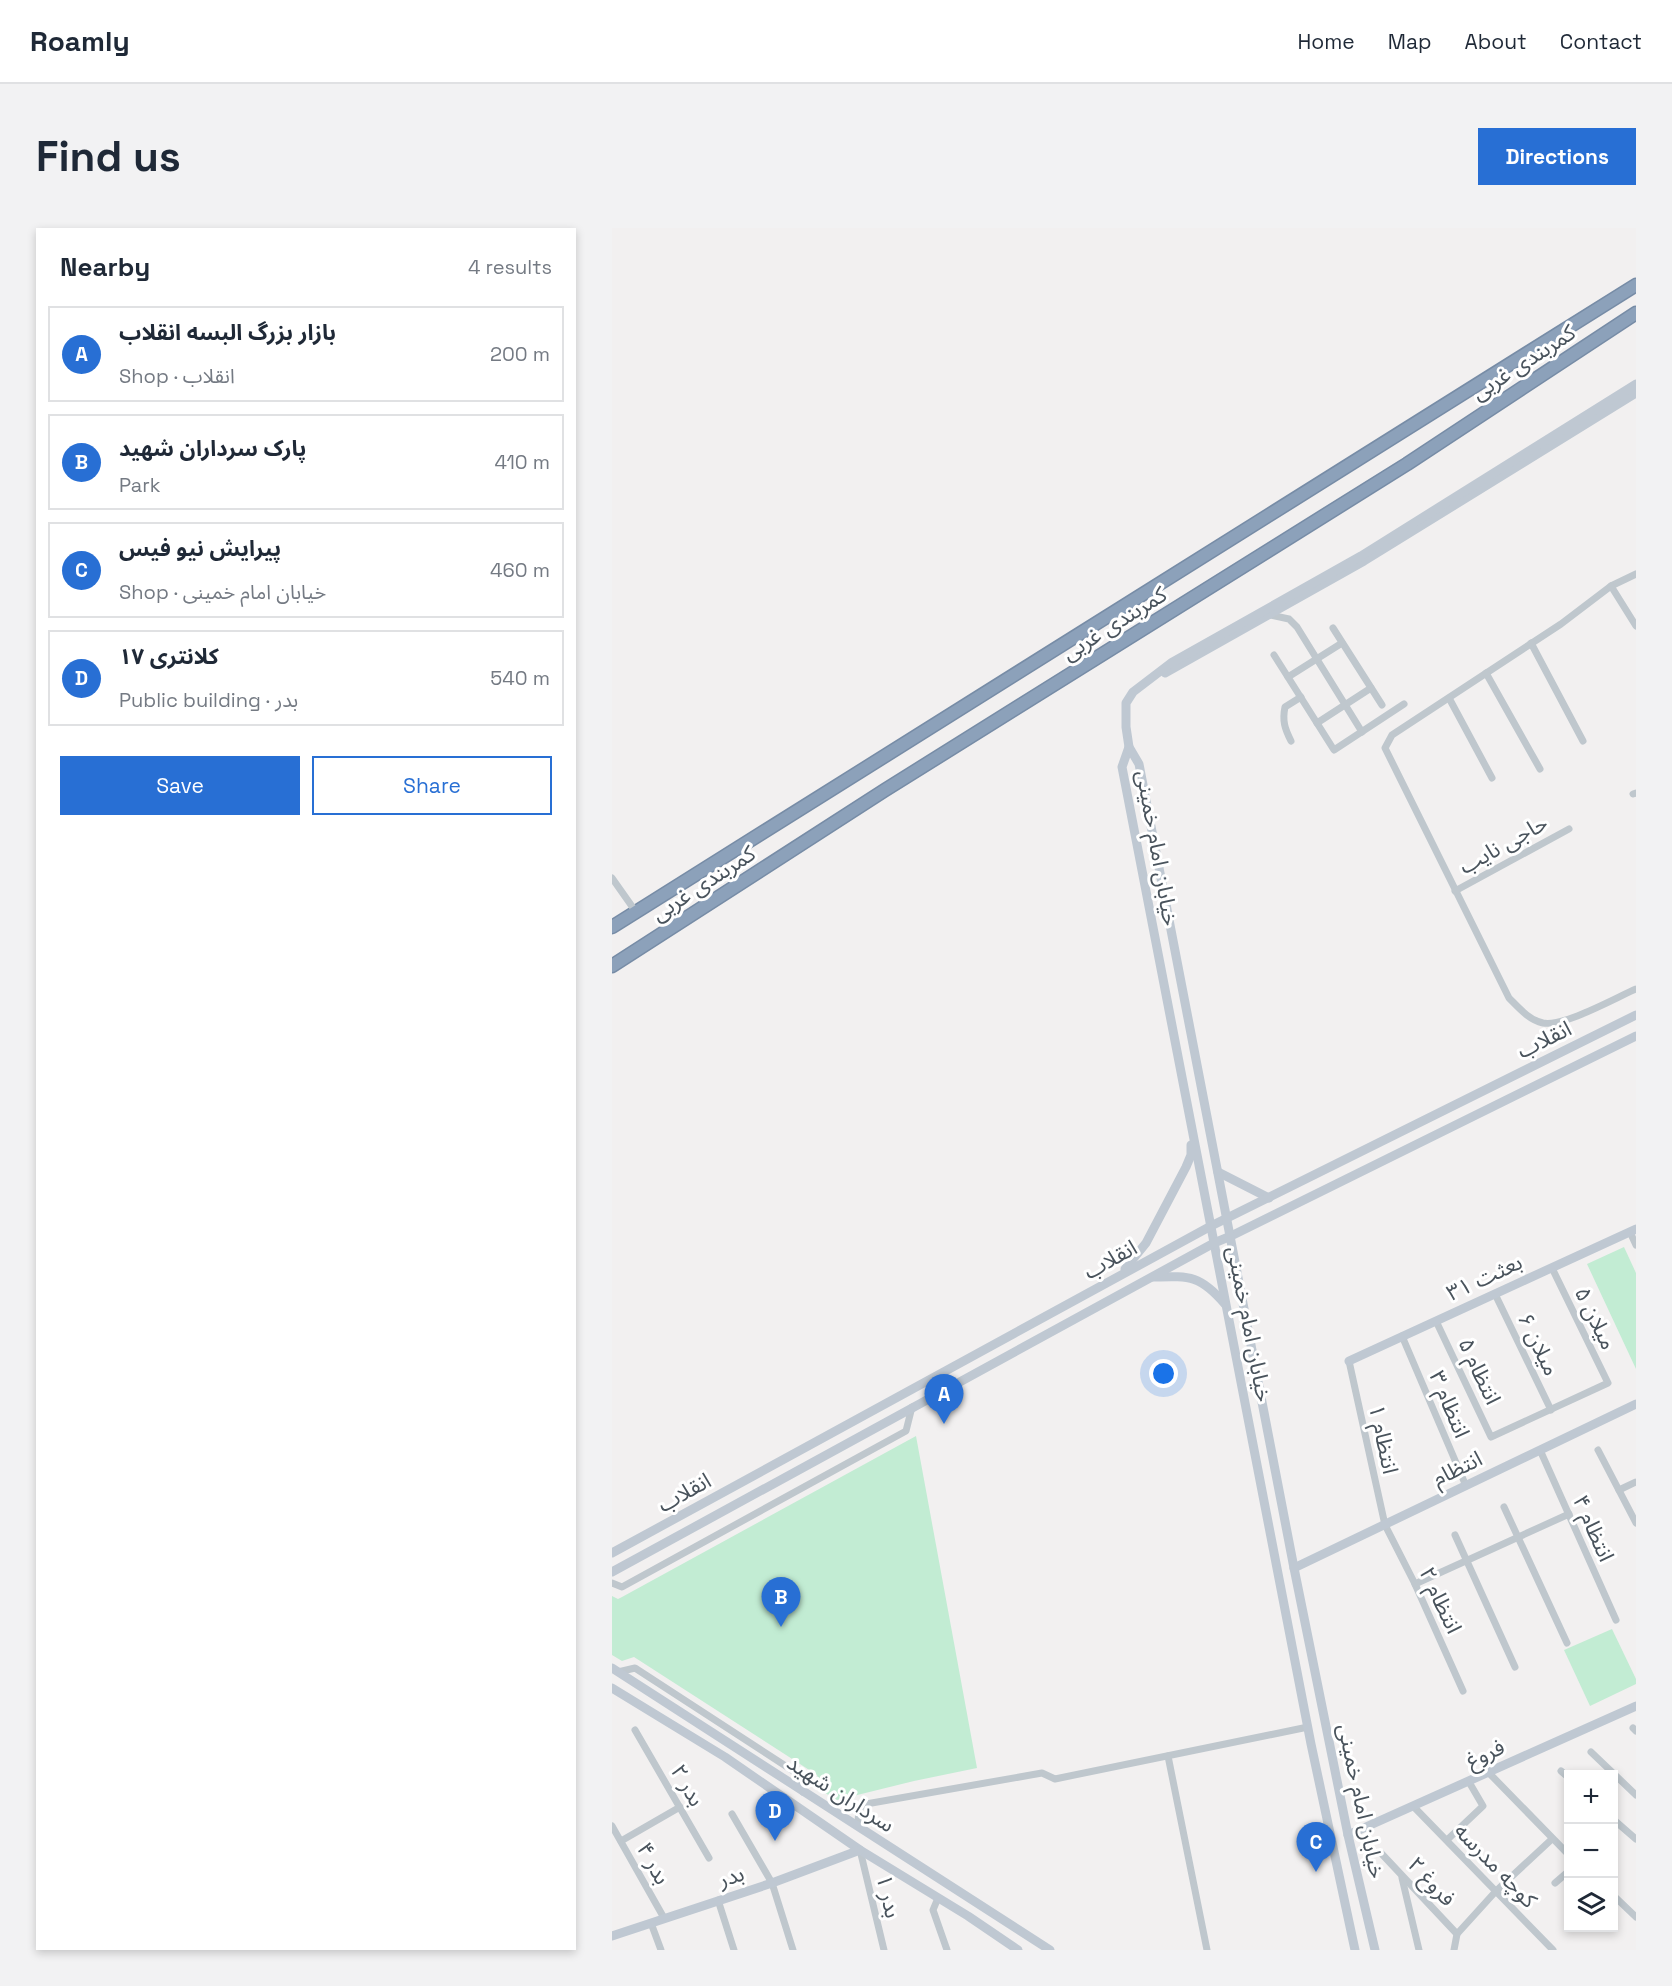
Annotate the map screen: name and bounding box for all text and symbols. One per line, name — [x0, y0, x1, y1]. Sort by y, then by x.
text: Roamly — [30, 23, 130, 59]
text: Home — [1297, 28, 1355, 55]
text: Map — [1388, 28, 1432, 55]
text: About — [1465, 28, 1527, 55]
text: Contact — [1560, 28, 1642, 55]
button: Directions — [1478, 128, 1636, 185]
text: Find us — [36, 130, 181, 183]
text: Nearby — [60, 250, 150, 284]
text: 4 results — [468, 254, 552, 280]
street label: کمربندی غربی — [1466, 317, 1581, 406]
text: بازار بزرگ البسه انقلاب — [119, 318, 336, 346]
text: A — [75, 341, 88, 367]
text: 200 m — [490, 341, 550, 367]
text: Shop · انقلاب — [119, 363, 235, 389]
text: پارک سرداران شهید — [119, 434, 307, 462]
text: B — [75, 449, 88, 475]
text: 410 m — [494, 449, 550, 475]
text: Park — [119, 472, 161, 498]
text: پیرایش نیو فیس — [119, 534, 281, 562]
text: C — [75, 557, 88, 583]
text: 460 m — [490, 557, 550, 583]
text: Shop · خیابان امام خمینی — [119, 579, 326, 605]
street label: کمربندی غربی — [1056, 579, 1172, 666]
text: کلانتری ۱۷ — [119, 642, 219, 670]
text: D — [75, 665, 88, 691]
text: 540 m — [490, 665, 550, 691]
text: Public building · بدر — [119, 687, 298, 713]
button: Save — [60, 756, 300, 815]
button: Share — [312, 756, 552, 815]
street label: خیابان امام خمینی — [1128, 768, 1185, 929]
street label: حاجی نایب — [1454, 808, 1552, 880]
street label: کمربندی غربی — [646, 838, 761, 927]
street label: انقلاب — [1512, 1014, 1576, 1064]
street label: انقلاب — [1078, 1233, 1142, 1285]
street label: خیابان امام خمینی — [1218, 1244, 1279, 1405]
street label: بعثت ۳۱ — [1442, 1247, 1526, 1307]
street label: میلان ۵ — [1569, 1282, 1623, 1354]
street label: میلان ۶ — [1512, 1308, 1566, 1380]
street label: انتظام ۵ — [1450, 1333, 1508, 1410]
your location — [1149, 1359, 1178, 1388]
street label: انتظام ۳ — [1421, 1366, 1477, 1443]
pin: A — [924, 1374, 964, 1424]
street label: انتظام ۱ — [1360, 1402, 1405, 1477]
street label: انتظام — [1427, 1444, 1488, 1495]
street label: انقلاب — [652, 1466, 716, 1518]
street label: انتظام ۴ — [1564, 1490, 1621, 1567]
street label: انتظام ۲ — [1411, 1562, 1469, 1639]
pin: B — [762, 1578, 800, 1627]
street label: خیابان امام خمینی — [1329, 1721, 1392, 1882]
street label: فروغ — [1461, 1732, 1510, 1777]
street label: سرداران شهید — [782, 1748, 900, 1838]
street label: بدر ۲ — [665, 1759, 711, 1811]
map controls — [1564, 1770, 1618, 1932]
button: + — [1564, 1770, 1618, 1824]
pin: D — [756, 1792, 794, 1841]
street label: کوچه مدرسه — [1448, 1817, 1544, 1915]
pin: C — [1296, 1822, 1336, 1872]
button: − — [1564, 1824, 1618, 1878]
street label: بدر ۴ — [631, 1837, 677, 1889]
street label: فروغ ۲ — [1400, 1850, 1462, 1914]
street label: بدر — [714, 1859, 748, 1894]
street label: بدر ۱ — [870, 1871, 908, 1921]
button: layers — [1564, 1878, 1618, 1932]

